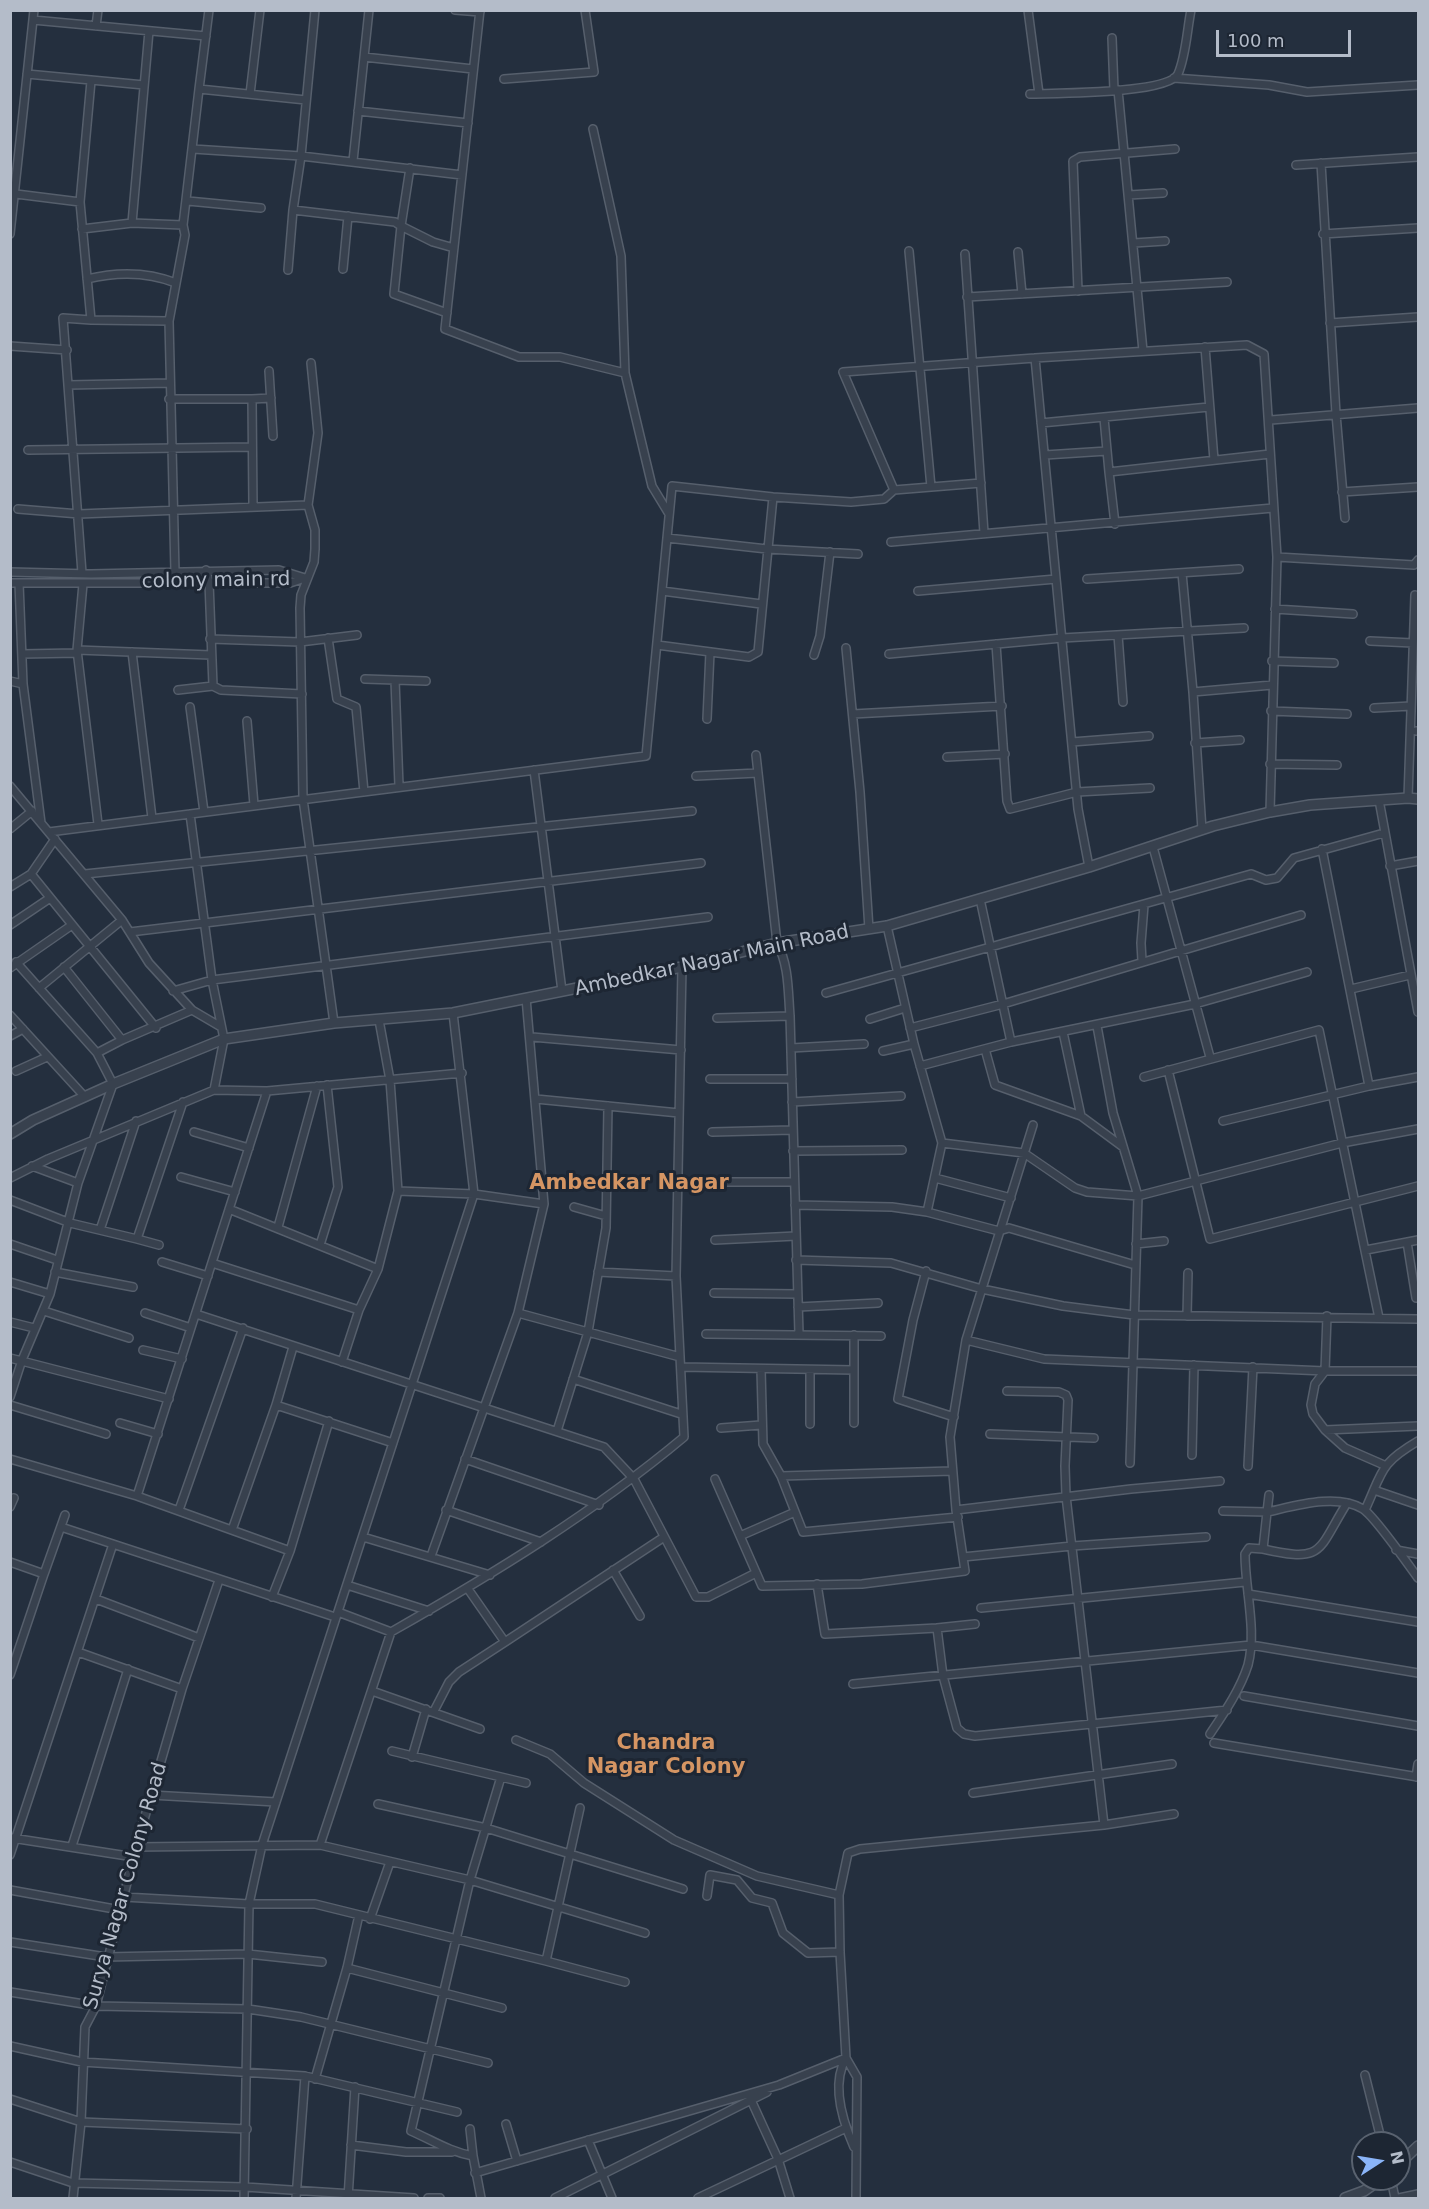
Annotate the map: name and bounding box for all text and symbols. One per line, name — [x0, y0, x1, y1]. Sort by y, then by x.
scale bar — [1219, 18, 1354, 56]
text: 100 m — [1227, 30, 1285, 51]
street label: colony main rd — [141, 568, 291, 594]
street label: Ambedkar Nagar Main Road — [573, 920, 851, 1002]
district label: Ambedkar Nagar — [529, 1171, 729, 1197]
district label: Chandra Nagar Colony — [587, 1731, 745, 1781]
street label: Surya Nagar Colony Road — [79, 1760, 173, 2012]
north arrow — [1351, 2131, 1411, 2191]
text: N — [1386, 2149, 1408, 2166]

